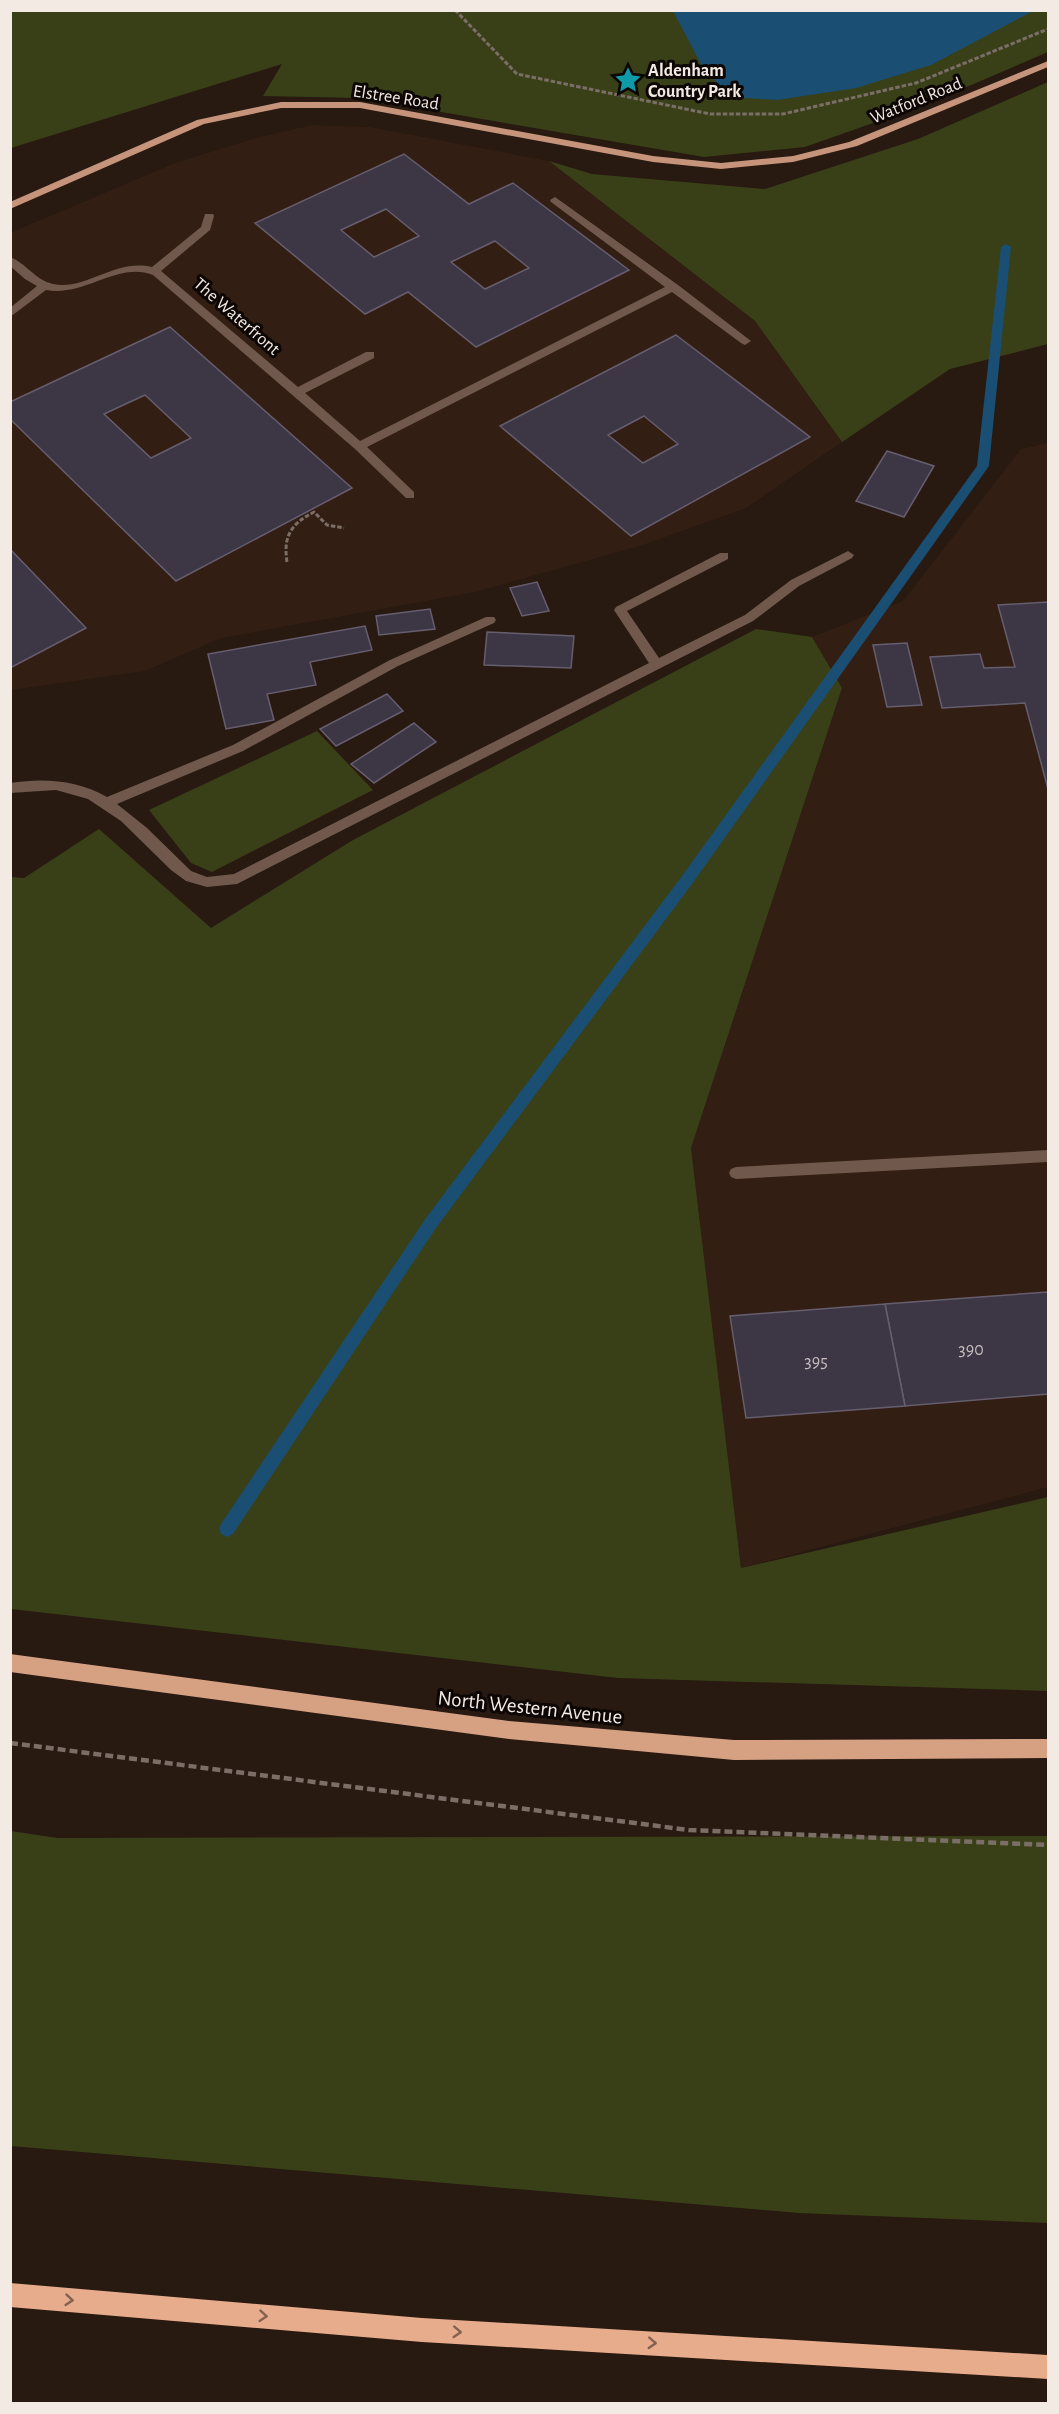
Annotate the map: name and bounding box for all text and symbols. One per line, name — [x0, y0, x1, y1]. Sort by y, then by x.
place label: Aldenham Country Park — [648, 62, 741, 101]
place icon: Aldenham Country Park — [613, 65, 643, 95]
street label: Watford Road — [868, 74, 965, 127]
street label: Elstree Road — [352, 82, 440, 114]
street label: The Waterfront — [190, 275, 283, 359]
house number: 390 — [958, 1341, 984, 1359]
house number: 395 — [804, 1353, 828, 1371]
street label: North Western Avenue — [437, 1687, 623, 1728]
one-way arrow — [64, 2293, 73, 2306]
one-way arrow — [259, 2309, 268, 2322]
one-way arrow — [453, 2325, 462, 2338]
one-way arrow — [648, 2337, 657, 2350]

